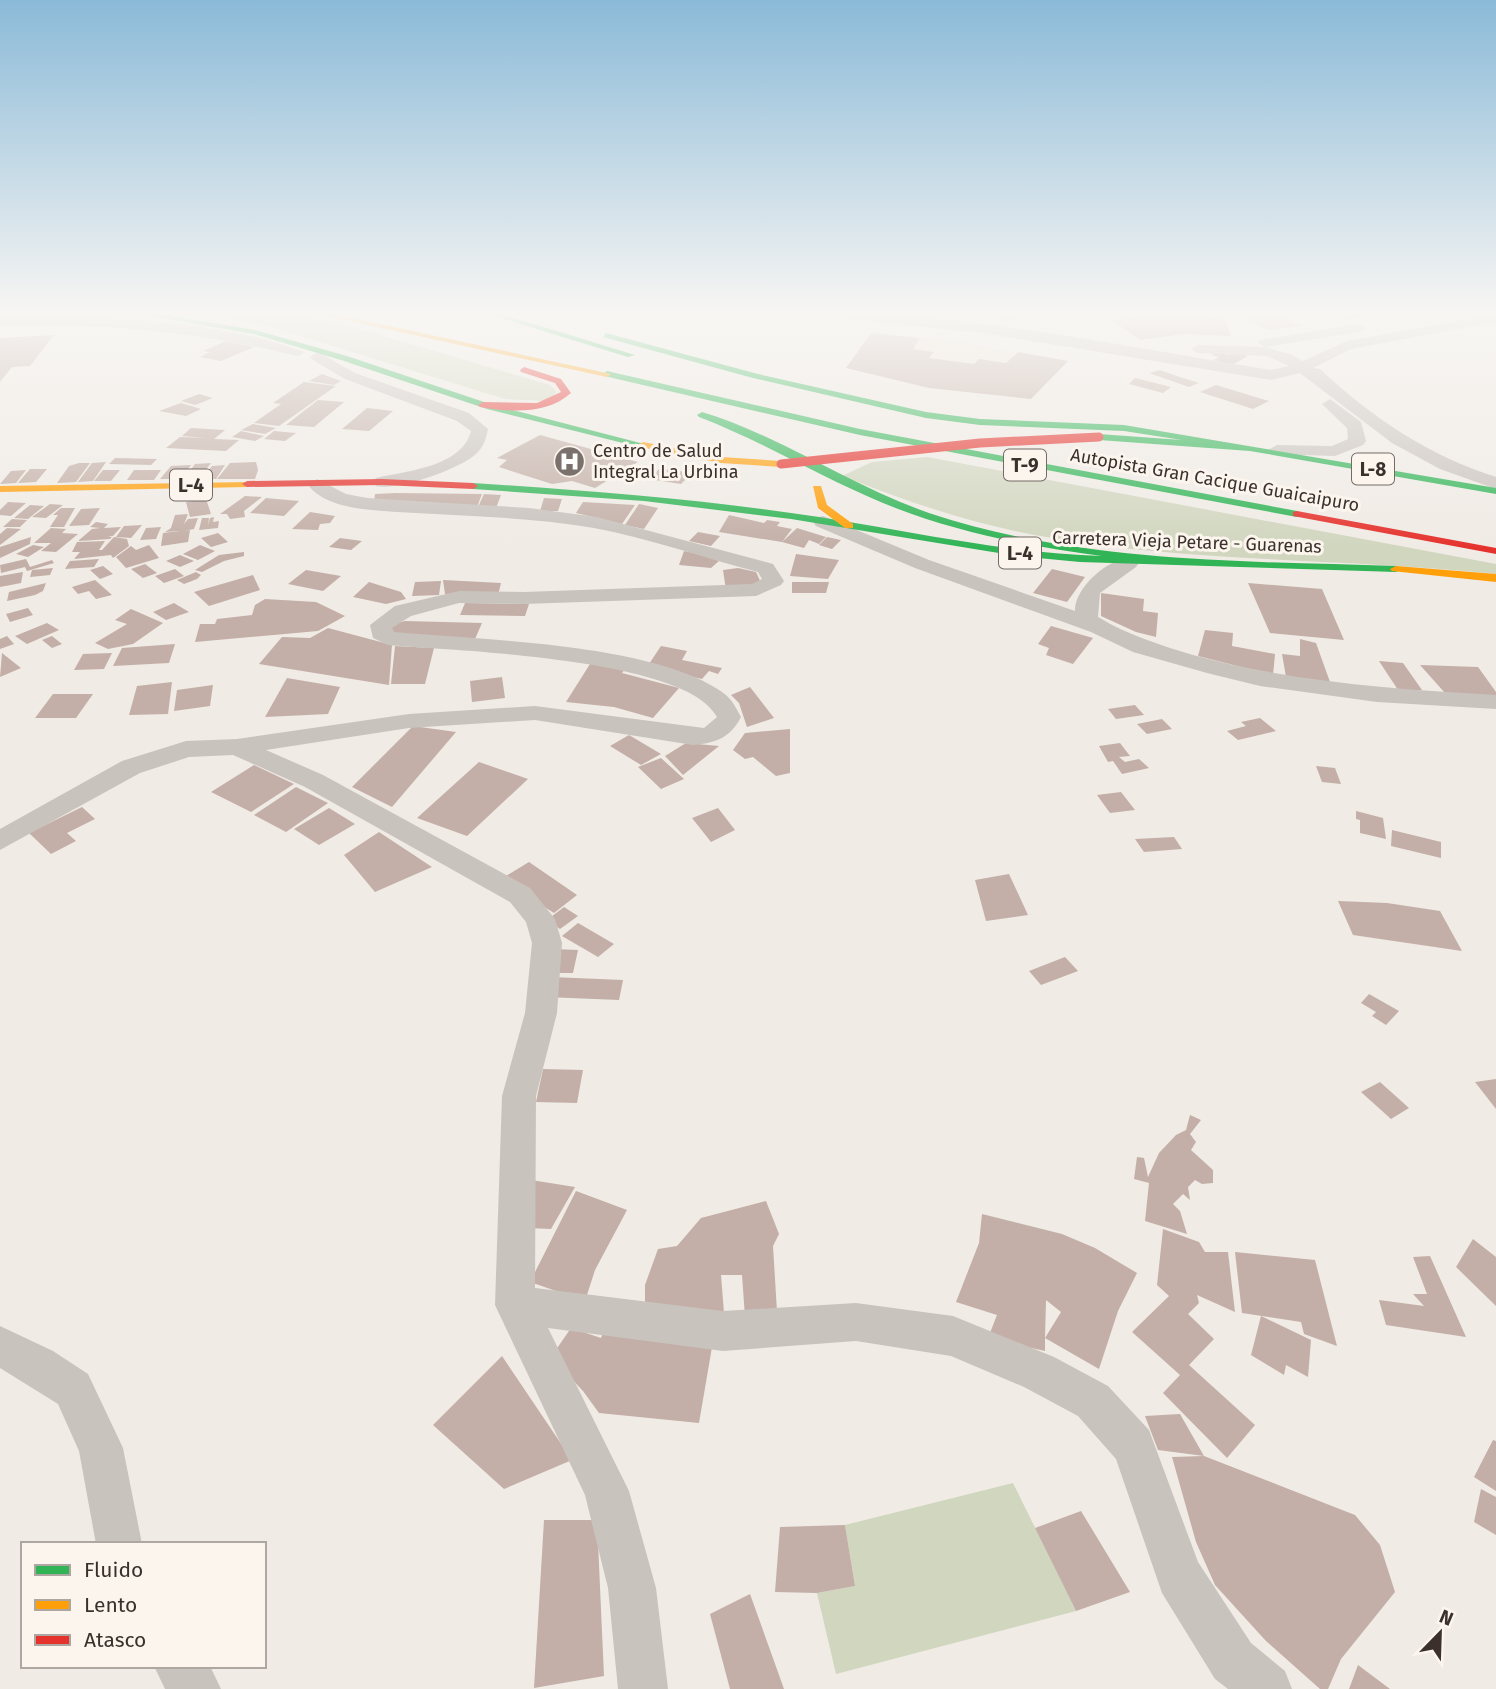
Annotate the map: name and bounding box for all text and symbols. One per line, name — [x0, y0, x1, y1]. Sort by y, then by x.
place label: Centro de Salud Integral La Urbina — [593, 440, 739, 483]
hospital icon: Centro de Salud Integral La Urbina — [553, 444, 587, 478]
street label: Autopista Gran Cacique Guaicaipuro — [1069, 444, 1361, 516]
road number: T-9 — [1004, 450, 1046, 480]
road number: L-8 — [1352, 454, 1394, 484]
road number: L-4 — [170, 470, 212, 500]
street label: Carretera Vieja Petare - Guarenas — [1052, 526, 1322, 558]
road number: L-4 — [999, 538, 1041, 568]
legend — [21, 1542, 266, 1668]
text: Fluido — [84, 1557, 143, 1583]
text: Lento — [84, 1592, 137, 1618]
north arrow — [1405, 1598, 1475, 1668]
text: N — [1436, 1605, 1457, 1631]
text: Atasco — [84, 1627, 146, 1653]

